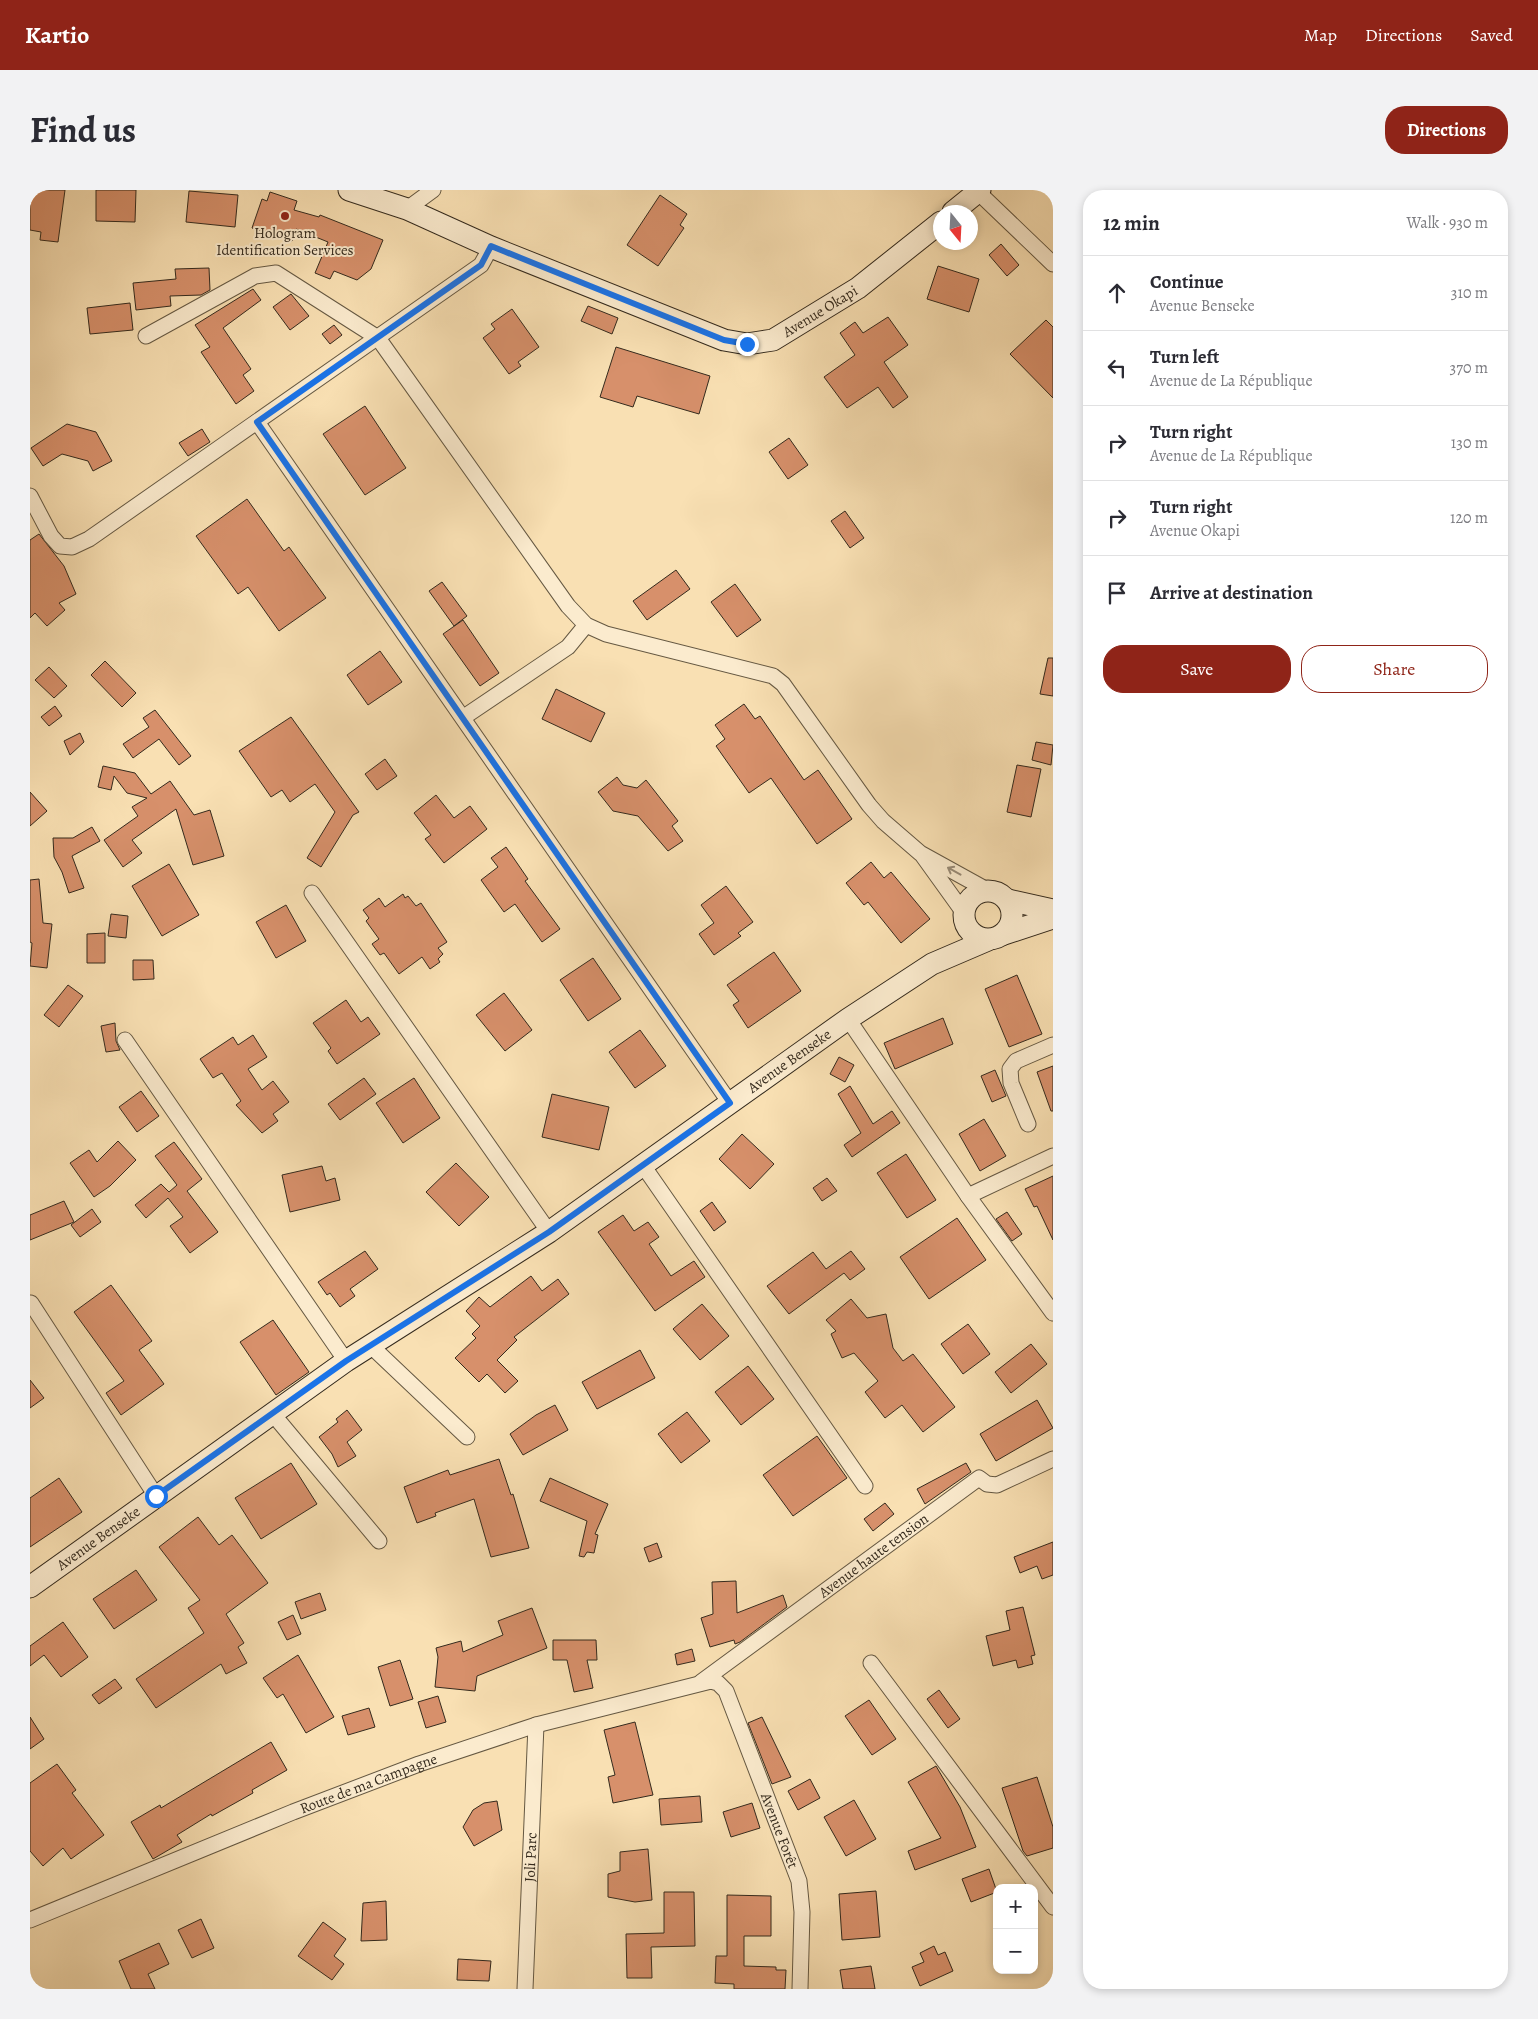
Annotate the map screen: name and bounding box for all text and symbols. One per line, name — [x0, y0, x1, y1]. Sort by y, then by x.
text: Kartio — [25, 19, 89, 51]
text: Map — [1304, 23, 1337, 47]
text: Directions — [1365, 23, 1442, 47]
text: Saved — [1470, 23, 1513, 47]
text: Find us — [30, 106, 136, 154]
button: Directions — [1385, 106, 1508, 154]
north arrow — [933, 205, 978, 250]
text: 12 min — [1103, 209, 1160, 237]
marker: Hologram Identification Services — [279, 210, 291, 222]
text: Walk · 930 m — [1407, 212, 1488, 234]
place label: Hologram Identification Services — [216, 223, 354, 260]
text: Continue — [1150, 269, 1224, 295]
icon: ahead — [1103, 279, 1131, 307]
street label: Avenue Okapi — [778, 281, 861, 342]
text: 310 m — [1451, 282, 1488, 304]
text: Avenue Benseke — [1150, 295, 1255, 317]
route end — [736, 333, 759, 356]
text: Turn left — [1150, 344, 1219, 370]
icon: left — [1103, 354, 1131, 382]
text: 370 m — [1450, 357, 1488, 379]
text: Avenue de La République — [1150, 370, 1313, 392]
text: Turn right — [1150, 419, 1232, 445]
icon: right — [1103, 429, 1131, 457]
text: 130 m — [1451, 432, 1488, 454]
text: Avenue de La République — [1150, 445, 1313, 467]
text: Turn right — [1150, 494, 1232, 520]
icon: right — [1103, 504, 1131, 532]
text: 120 m — [1450, 507, 1488, 529]
text: Avenue Okapi — [1150, 520, 1240, 542]
icon: arrive — [1103, 579, 1131, 607]
text: Arrive at destination — [1150, 580, 1313, 606]
button: Save — [1103, 645, 1291, 693]
button: Share — [1301, 645, 1488, 693]
one-way arrow — [947, 866, 961, 876]
street label: Avenue Benseke — [743, 1024, 835, 1098]
route start — [145, 1485, 168, 1508]
street label: Avenue Benseke — [52, 1501, 144, 1575]
street label: Avenue haute tension — [814, 1508, 932, 1603]
street label: Route de ma Campagne — [297, 1749, 440, 1819]
street label: Avenue Forêt — [756, 1789, 803, 1871]
street label: Joli Parc — [519, 1832, 542, 1882]
map controls — [993, 1884, 1038, 1974]
button: + — [993, 1884, 1038, 1929]
button: − — [993, 1929, 1038, 1974]

